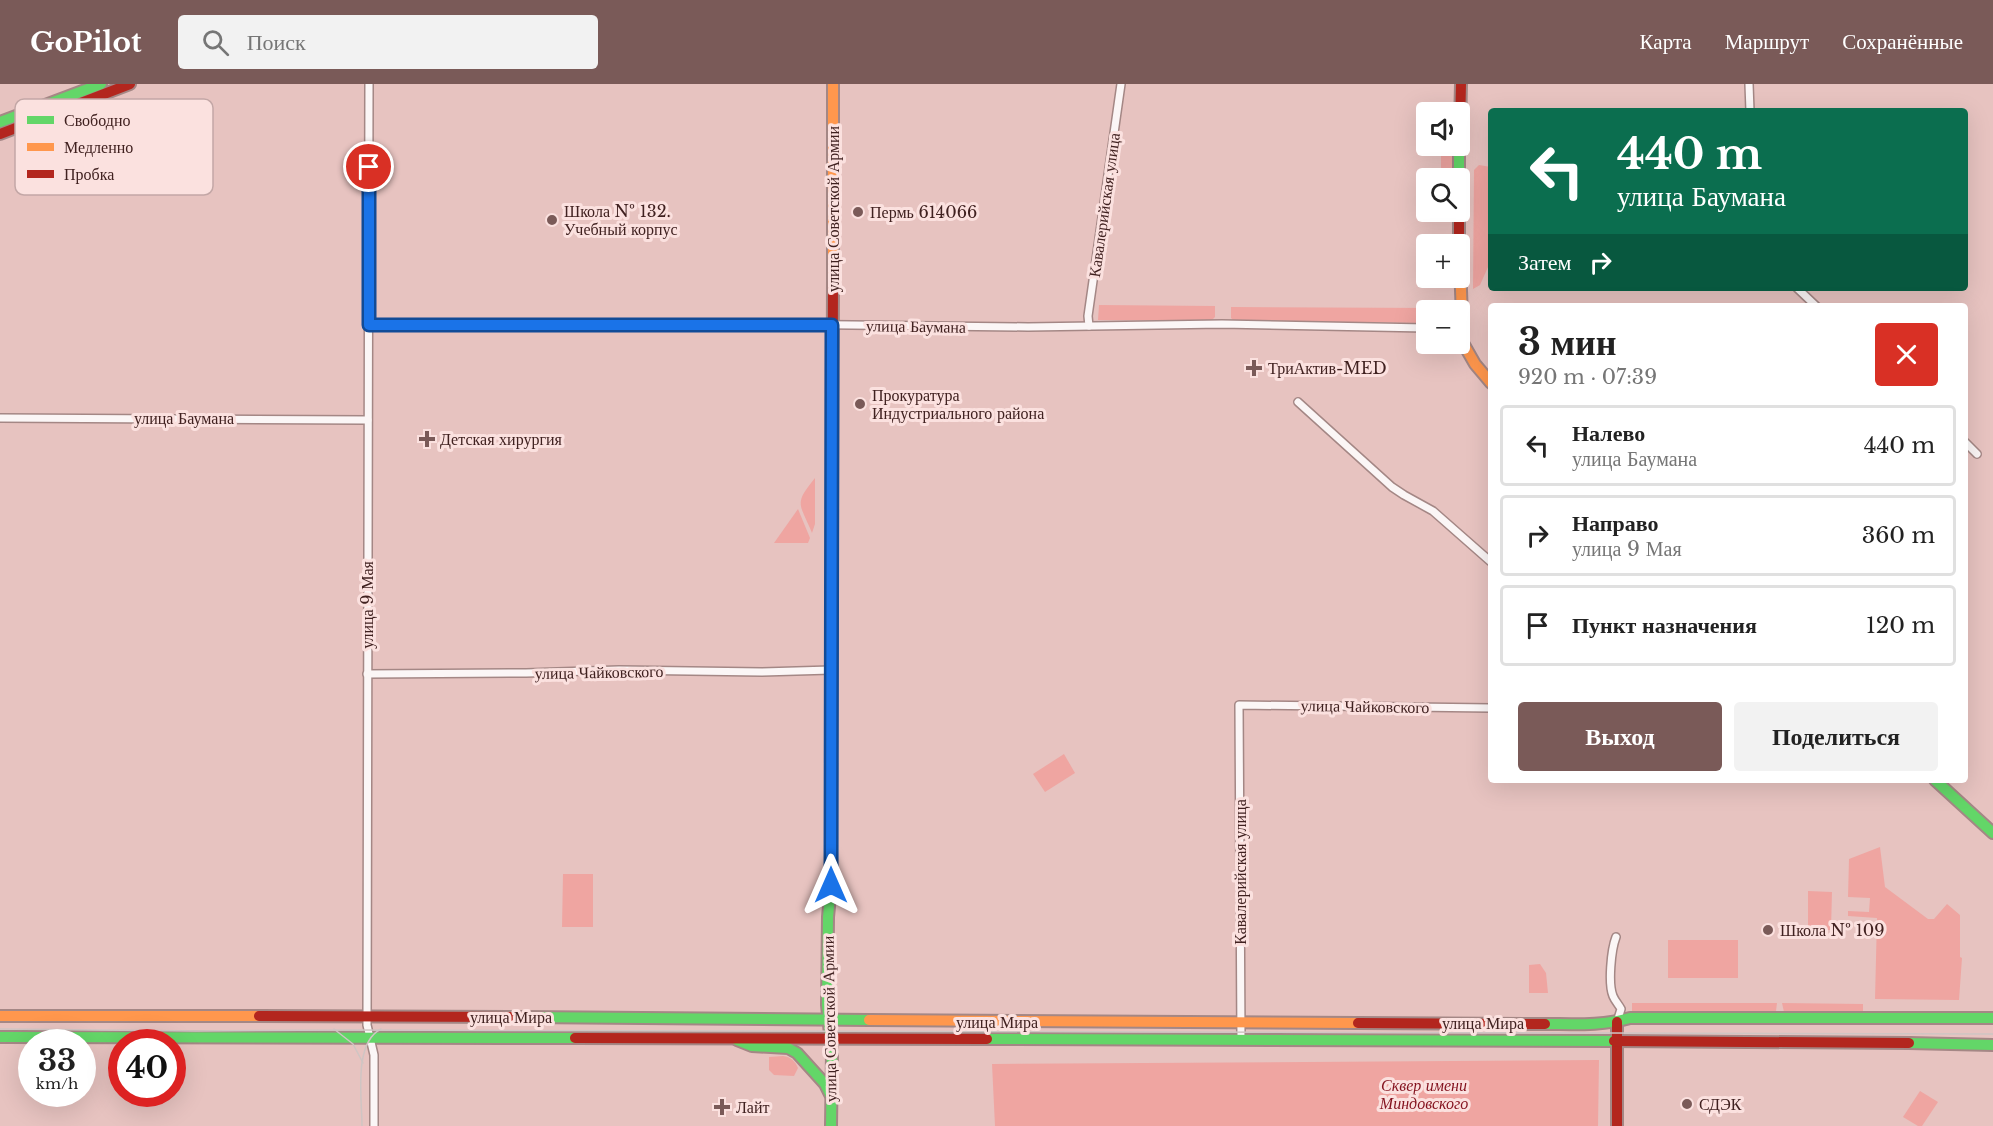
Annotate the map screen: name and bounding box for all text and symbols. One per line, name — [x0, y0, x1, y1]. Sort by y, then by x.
search box — [178, 15, 598, 69]
text: GoPilot — [30, 25, 142, 60]
icon: search — [199, 26, 232, 59]
text: Поиск — [247, 29, 306, 56]
text: Карта — [1640, 29, 1692, 55]
text: Маршрут — [1725, 29, 1809, 55]
text: Сохранённые — [1842, 29, 1963, 55]
legend — [15, 99, 213, 195]
map controls — [1416, 102, 1470, 354]
button: sound — [1416, 102, 1470, 156]
text: Свободно — [64, 110, 131, 130]
street label: улица Советской Армии — [823, 125, 843, 292]
text: 440 m — [1617, 128, 1762, 180]
street label: Кавалерийская улица — [1084, 132, 1124, 278]
icon: left — [1518, 132, 1596, 210]
text: Медленно — [64, 137, 133, 157]
pin — [343, 141, 394, 192]
icon: arrive — [352, 150, 385, 183]
text: Пробка — [64, 164, 114, 184]
button: search — [1416, 168, 1470, 222]
text: улица Баумана — [1617, 180, 1786, 213]
place label: Школа № 132. Учебный корпус — [564, 201, 678, 239]
place label: Пермь 614066 — [870, 202, 977, 222]
marker: Пермь 614066 — [851, 205, 865, 219]
marker: Школа № 132. Учебный корпус — [545, 213, 559, 227]
button: + — [1416, 234, 1470, 288]
icon: right — [1584, 246, 1617, 279]
text: Затем — [1518, 249, 1572, 276]
button: − — [1416, 300, 1470, 354]
street label: улица Баумана — [866, 315, 966, 337]
text: 3 мин — [1518, 320, 1617, 365]
button: close — [1875, 323, 1938, 386]
place label: ТриАктив-MED — [1268, 358, 1387, 378]
marker: ТриАктив-MED — [1245, 359, 1263, 377]
text: 920 m · 07:39 — [1518, 365, 1657, 389]
place label: Прокуратура Индустриального района — [872, 385, 1044, 423]
marker: Прокуратура Индустриального района — [853, 397, 867, 411]
street label: улица Баумана — [134, 408, 234, 428]
text: Налево — [1572, 420, 1645, 447]
place label: Детская хирургия — [440, 429, 563, 449]
icon: left — [1521, 429, 1554, 462]
marker: Детская хирургия — [418, 430, 436, 448]
text: 440 m — [1864, 432, 1935, 459]
text: улица Баумана — [1572, 447, 1697, 471]
text: Направо — [1572, 510, 1658, 537]
icon: right — [1521, 519, 1554, 552]
text: 360 m — [1862, 522, 1935, 549]
text: улица 9 Мая — [1572, 537, 1682, 561]
street label: улица 9 Мая — [357, 561, 377, 649]
icon: arrive — [1521, 609, 1554, 642]
text: Пункт назначения — [1572, 612, 1757, 639]
text: 120 m — [1866, 612, 1935, 639]
street label: улица Чайковского — [534, 661, 664, 683]
street label: улица Чайковского — [1300, 695, 1430, 717]
button: Выход — [1518, 702, 1722, 771]
button: Поделиться — [1734, 702, 1938, 771]
street label: Кавалерийская улица — [1230, 799, 1250, 945]
position arrow — [799, 853, 863, 917]
place label: Школа № 109 — [1780, 920, 1885, 940]
marker: Школа № 109 — [1761, 923, 1775, 937]
street label: улица Советской Армии — [818, 935, 840, 1102]
street label: улица Мира — [470, 1007, 552, 1027]
street label: улица Мира — [956, 1012, 1038, 1032]
street label: улица Мира — [1442, 1013, 1524, 1033]
speed limit sign: 40 — [108, 1029, 186, 1107]
text: 33 — [38, 1042, 76, 1079]
text: km/h — [36, 1074, 78, 1093]
park label: Сквер имени Миндовского — [1379, 1075, 1468, 1113]
place label: СДЭК — [1699, 1094, 1742, 1114]
place label: Лайт — [736, 1097, 770, 1117]
marker: СДЭК — [1680, 1097, 1694, 1111]
marker: Лайт — [713, 1098, 731, 1116]

